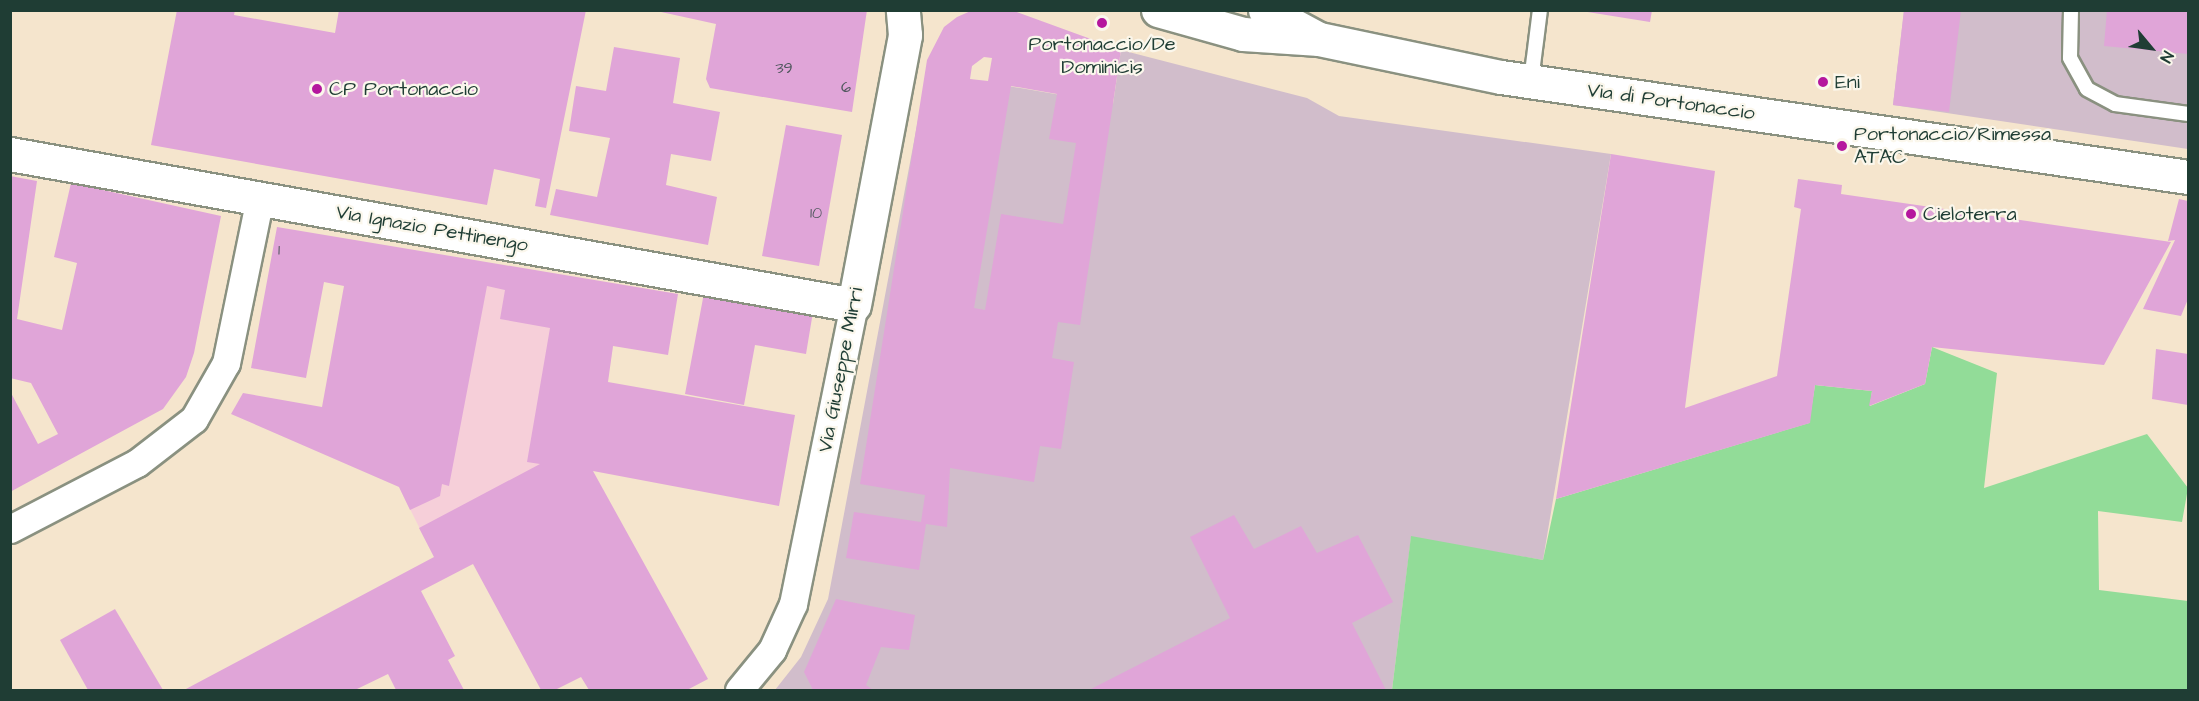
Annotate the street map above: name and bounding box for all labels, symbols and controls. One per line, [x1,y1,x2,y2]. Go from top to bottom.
marker: Portonaccio/De Dominicis [1095,16,1109,30]
north arrow [2121,18,2181,78]
place label: Portonaccio/De Dominicis [1028,33,1176,80]
text: N [2155,47,2179,66]
house number: 39 [775,58,793,78]
place label: Eni [1835,70,1860,94]
marker: Eni [1816,75,1830,89]
place label: CP Portonaccio [329,77,478,101]
house number: 6 [841,77,851,97]
street label: Via di Portonaccio [1586,78,1756,126]
marker: CP Portonaccio [310,82,324,96]
place label: Portonaccio/Rimessa ATAC [1854,122,2051,169]
marker: Portonaccio/Rimessa ATAC [1835,139,1849,153]
street label: Via Ignazio Pettinengo [334,200,530,258]
place label: Cieloterra [1923,202,2017,226]
house number: 10 [810,203,822,223]
marker: Cieloterra [1904,207,1918,221]
house number: 1 [278,240,280,260]
street label: Via Giuseppe Mirri [813,286,869,454]

